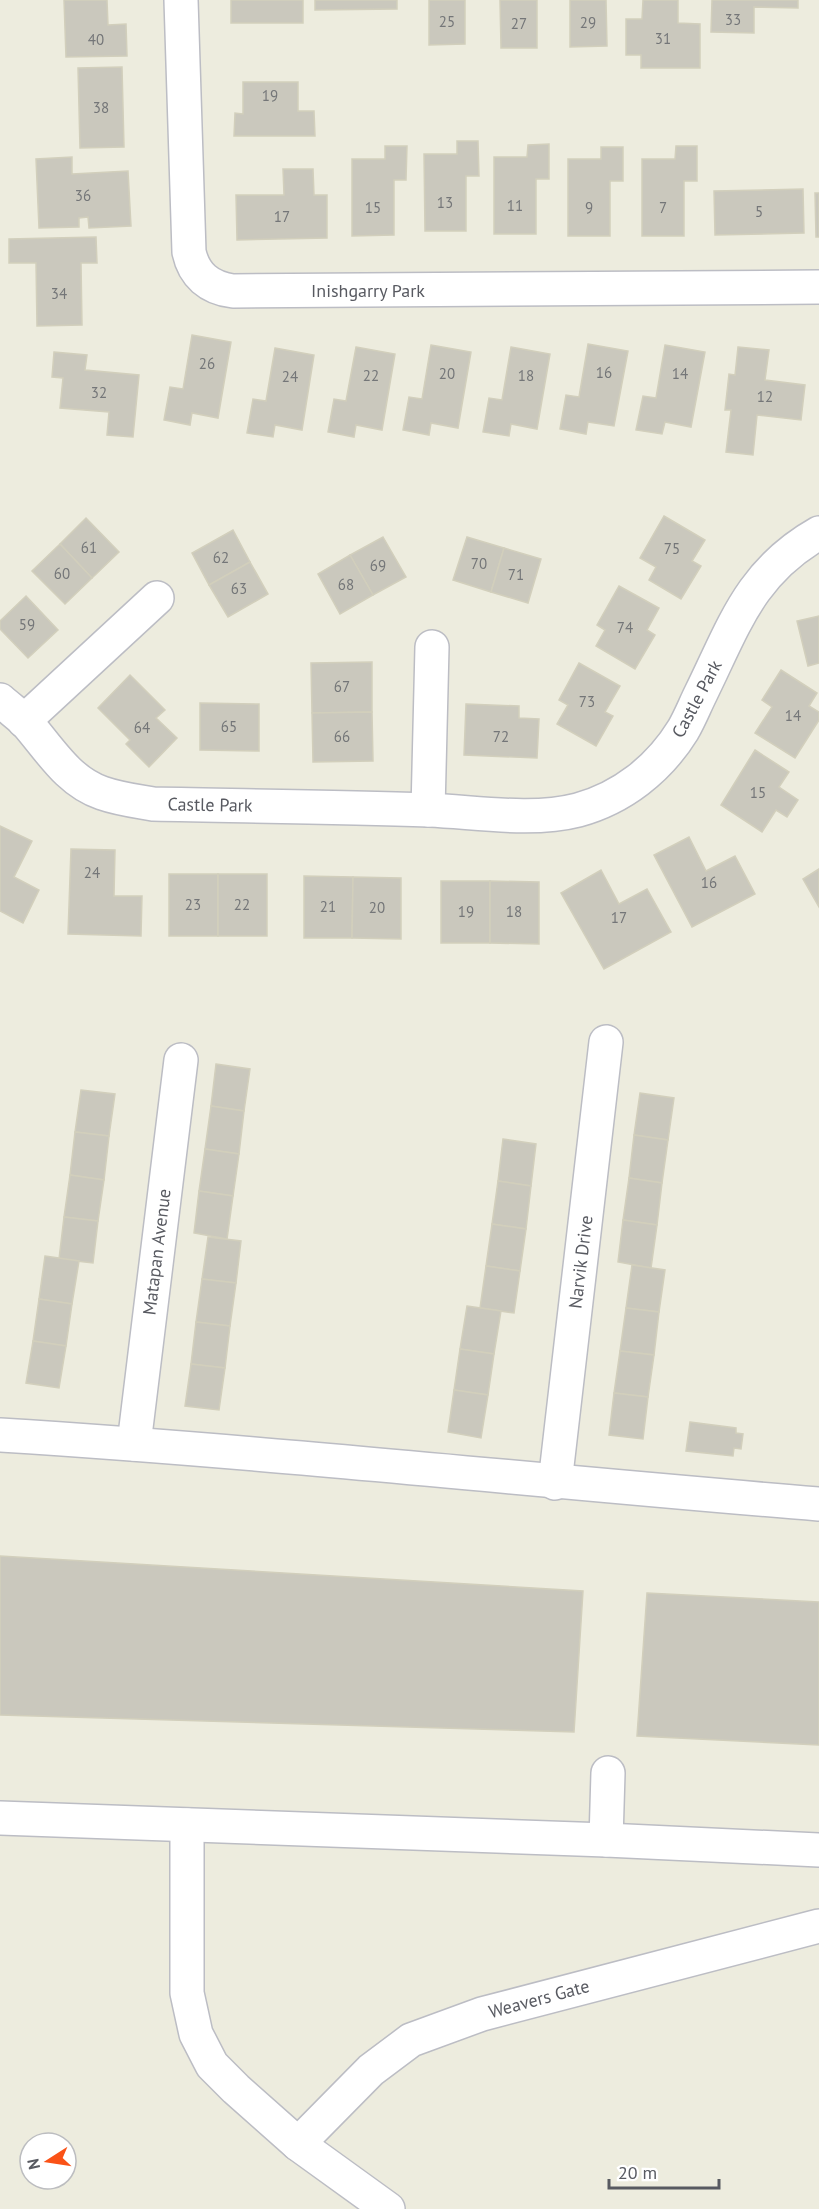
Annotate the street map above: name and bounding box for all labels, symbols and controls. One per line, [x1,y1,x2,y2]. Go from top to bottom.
house number: 33 [725,10,741,29]
house number: 25 [439,12,455,31]
house number: 29 [580,13,596,32]
house number: 27 [511,14,527,33]
house number: 31 [655,29,671,48]
house number: 40 [88,30,104,49]
house number: 19 [262,86,278,105]
house number: 38 [93,98,109,117]
house number: 36 [75,186,91,205]
house number: 13 [437,193,453,212]
house number: 11 [507,196,523,215]
house number: 15 [365,198,381,217]
house number: 9 [585,198,593,217]
house number: 7 [659,198,667,217]
house number: 5 [755,202,763,221]
house number: 17 [274,207,290,226]
street label: Inishgarry Park [311,279,425,302]
house number: 34 [51,284,67,303]
house number: 26 [199,354,215,373]
house number: 16 [596,363,612,382]
house number: 20 [439,364,455,383]
house number: 14 [672,364,688,383]
house number: 22 [363,366,379,385]
house number: 18 [518,366,534,385]
house number: 24 [282,367,298,386]
house number: 32 [91,383,107,402]
house number: 12 [757,387,773,406]
house number: 61 [81,538,97,557]
house number: 75 [664,539,680,558]
house number: 62 [213,548,229,567]
house number: 70 [471,554,487,573]
house number: 69 [370,556,386,575]
house number: 60 [54,564,70,583]
house number: 71 [508,565,524,584]
house number: 68 [338,575,354,594]
house number: 63 [231,579,247,598]
house number: 59 [19,615,35,634]
house number: 74 [617,618,633,637]
street label: Castle Park [666,656,727,742]
house number: 67 [334,677,350,696]
house number: 73 [579,692,595,711]
house number: 14 [785,706,801,725]
house number: 65 [221,717,237,736]
house number: 64 [134,718,150,737]
house number: 66 [334,727,350,746]
house number: 72 [493,727,509,746]
house number: 15 [750,783,766,802]
street label: Castle Park [167,792,253,817]
house number: 24 [84,863,100,882]
house number: 16 [701,873,717,892]
house number: 23 [185,895,201,914]
house number: 22 [234,895,250,914]
house number: 21 [320,897,336,916]
house number: 20 [369,898,385,917]
house number: 19 [458,902,474,921]
house number: 18 [506,902,522,921]
house number: 17 [611,908,627,927]
street label: Matapan Avenue [137,1187,176,1316]
street label: Narvik Drive [563,1214,598,1310]
street label: Weavers Gate [486,1974,592,2023]
north arrow [18,2131,78,2191]
scale bar [609,2152,718,2190]
text: N [22,2157,44,2171]
text: 20 m [618,2161,657,2184]

